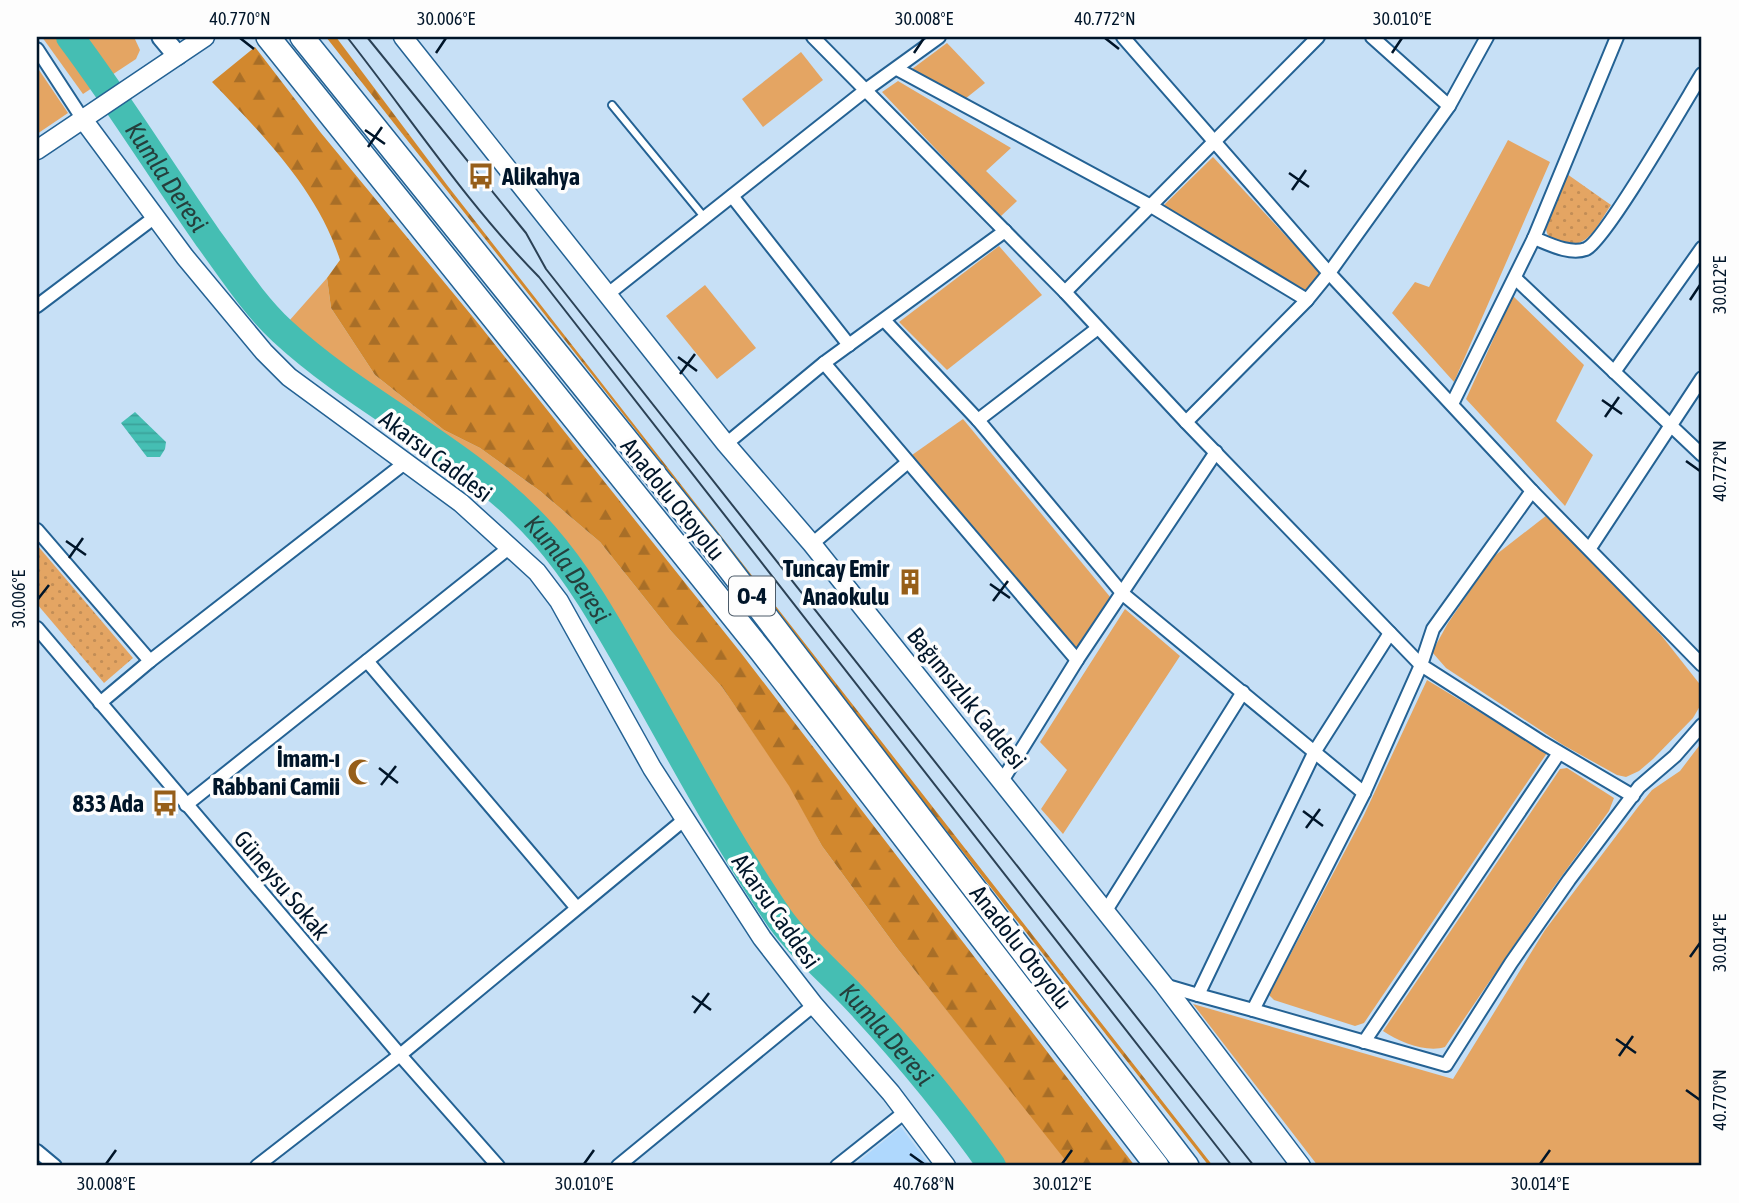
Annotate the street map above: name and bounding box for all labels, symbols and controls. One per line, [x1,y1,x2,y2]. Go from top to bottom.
text: 40.770°N [209,8,271,29]
text: 30.006°E [417,8,475,29]
text: 30.008°E [895,8,953,29]
text: 40.772°N [1074,8,1136,29]
text: 30.010°E [1373,8,1431,29]
water label: Kumla Deresi [119,116,214,238]
bus stop icon: Alikahya [466,161,496,191]
place label: Alikahya [501,163,580,190]
text: 30.012°E [1709,256,1730,314]
street label: Akarsu Caddesi [375,405,497,507]
street label: Anadolu Otoyolu [616,433,730,565]
text: 40.772°N [1709,440,1730,502]
water label: Kumla Deresi [518,509,617,628]
place label: Tuncay Emir Anaokulu [783,555,890,610]
building icon: Tuncay Emir Anaokulu [895,567,925,597]
text: 30.006°E [8,570,29,628]
road number: O-4 [729,576,775,616]
street label: Bağımsızlık Caddesi [902,622,1032,774]
place label: İmam-ı Rabbani Camii [212,745,340,800]
mosque icon: İmam-ı Rabbani Camii [346,757,376,787]
bus stop icon: 833 Ada [150,788,180,818]
place label: 833 Ada [73,790,144,817]
street label: Güneysu Sokak [229,825,336,945]
street label: Akarsu Caddesi [727,849,825,973]
street label: Anadolu Otoyolu [964,880,1078,1014]
text: 30.014°E [1709,914,1730,972]
water label: Kumla Deresi [834,977,940,1091]
text: 40.770°N [1709,1069,1730,1131]
text: 30.008°E [77,1173,135,1194]
text: 30.010°E [555,1173,613,1194]
text: 40.768°N [893,1173,955,1194]
text: 30.012°E [1033,1173,1091,1194]
text: 30.014°E [1511,1173,1569,1194]

